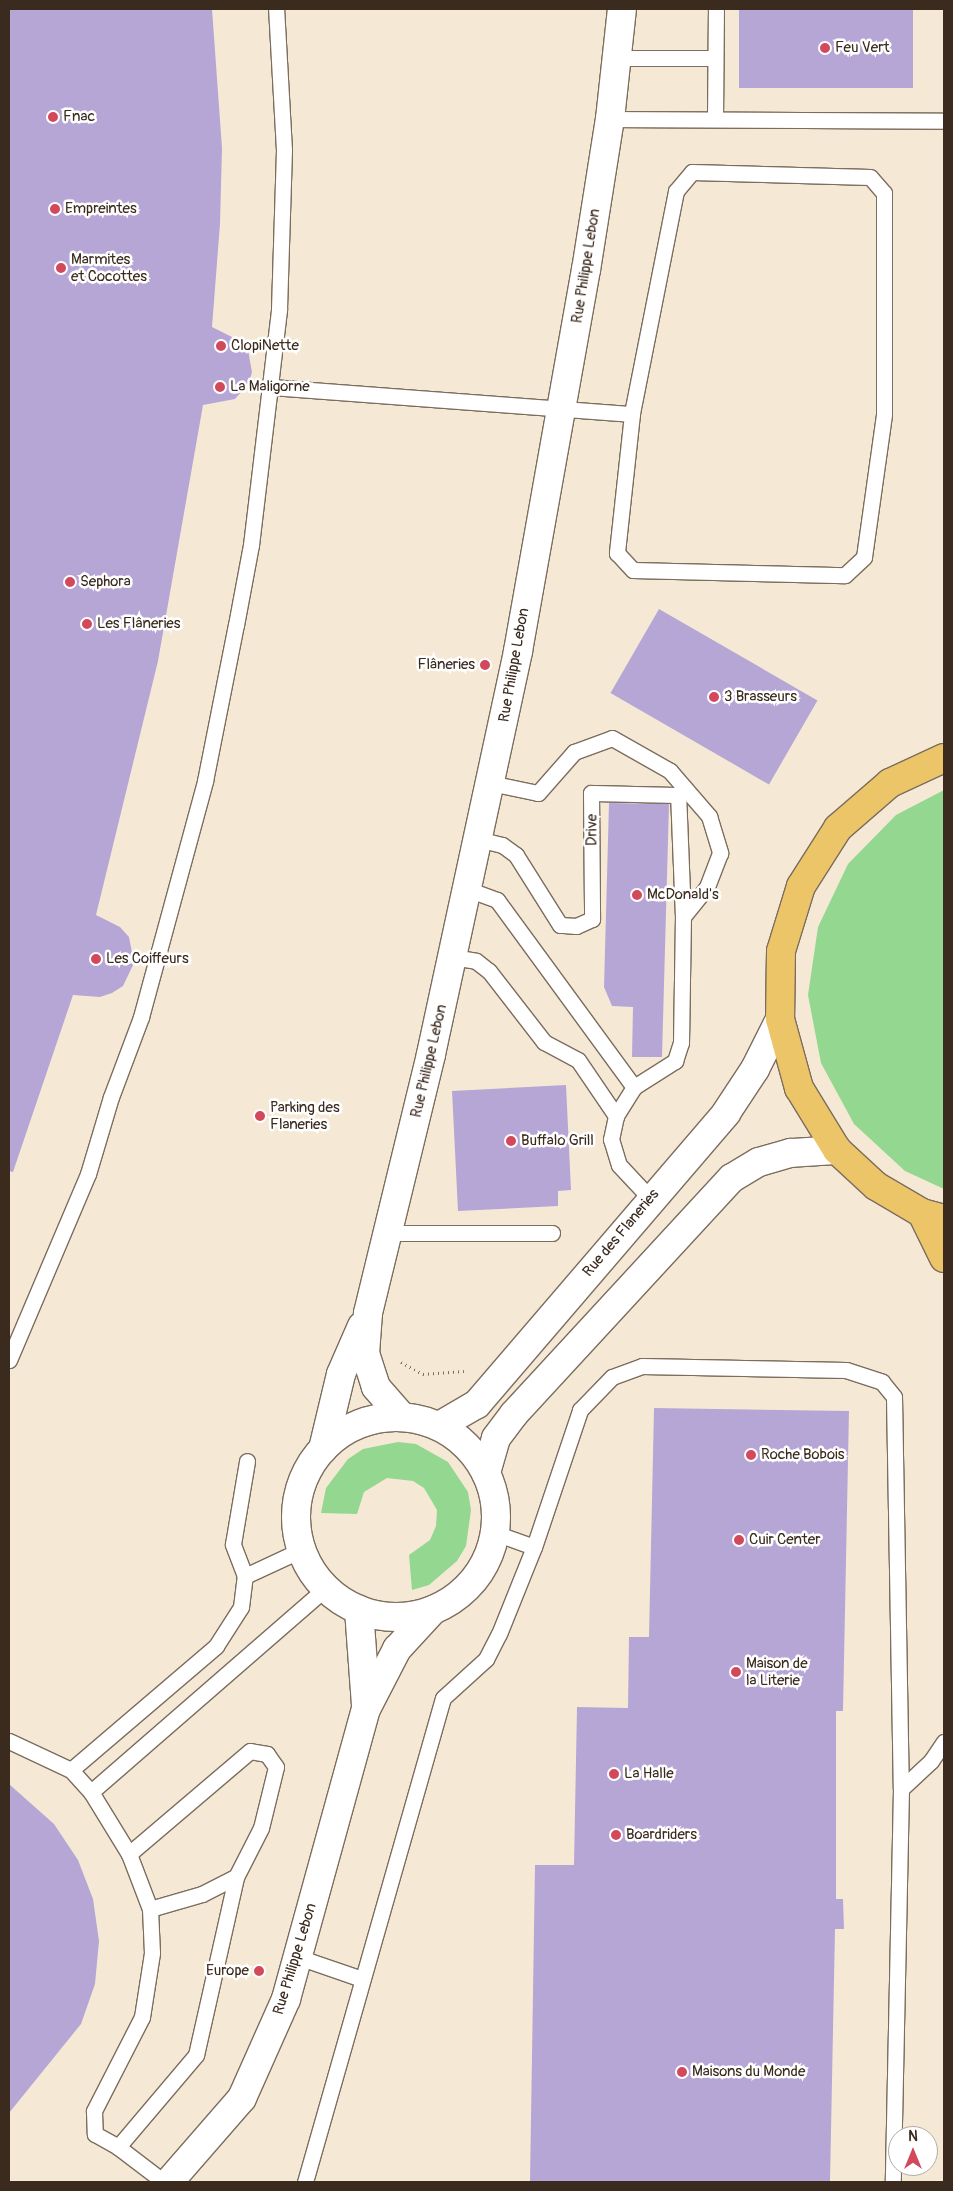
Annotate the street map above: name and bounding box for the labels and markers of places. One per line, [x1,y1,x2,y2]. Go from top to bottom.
place label: Feu Vert [835,39,890,57]
marker: Feu Vert [819,42,831,54]
place label: Fnac [63,108,95,126]
marker: Fnac [47,111,59,123]
place label: Empreintes [65,200,137,218]
marker: Empreintes [49,203,61,215]
place label: Marmites et Cocottes [71,250,147,285]
marker: Marmites et Cocottes [55,262,67,274]
place label: ClopiNette [231,337,299,355]
marker: ClopiNette [215,340,227,352]
place label: La Maligorne [230,378,310,396]
marker: La Maligorne [214,381,226,393]
place label: Sephora [80,573,131,591]
marker: Sephora [64,576,76,588]
place label: Les Flâneries [97,615,180,633]
marker: Les Flâneries [81,618,93,630]
place label: Flâneries [417,656,475,674]
marker: Flâneries [479,659,491,671]
place label: 3 Brasseurs [724,688,797,706]
marker: 3 Brasseurs [708,691,720,703]
place label: McDonald's [647,886,719,904]
marker: McDonald's [631,889,643,901]
place label: Les Coiffeurs [106,950,189,968]
marker: Les Coiffeurs [90,953,102,965]
place label: Parking des Flaneries [270,1098,340,1133]
marker: Parking des Flaneries [254,1110,266,1122]
place label: Buffalo Grill [521,1132,594,1150]
marker: Buffalo Grill [505,1135,517,1147]
place label: Roche Bobois [761,1446,844,1464]
marker: Roche Bobois [745,1449,757,1461]
place label: Cuir Center [749,1531,821,1549]
marker: Cuir Center [733,1534,745,1546]
place label: Maison de la Literie [746,1654,808,1689]
marker: Maison de la Literie [730,1666,742,1678]
place label: La Halle [624,1765,674,1783]
marker: La Halle [608,1768,620,1780]
place label: Boardriders [626,1826,697,1844]
marker: Boardriders [610,1829,622,1841]
place label: Europe [206,1962,249,1980]
marker: Europe [253,1965,265,1977]
place label: Maisons du Monde [692,2063,805,2081]
marker: Maisons du Monde [676,2066,688,2078]

